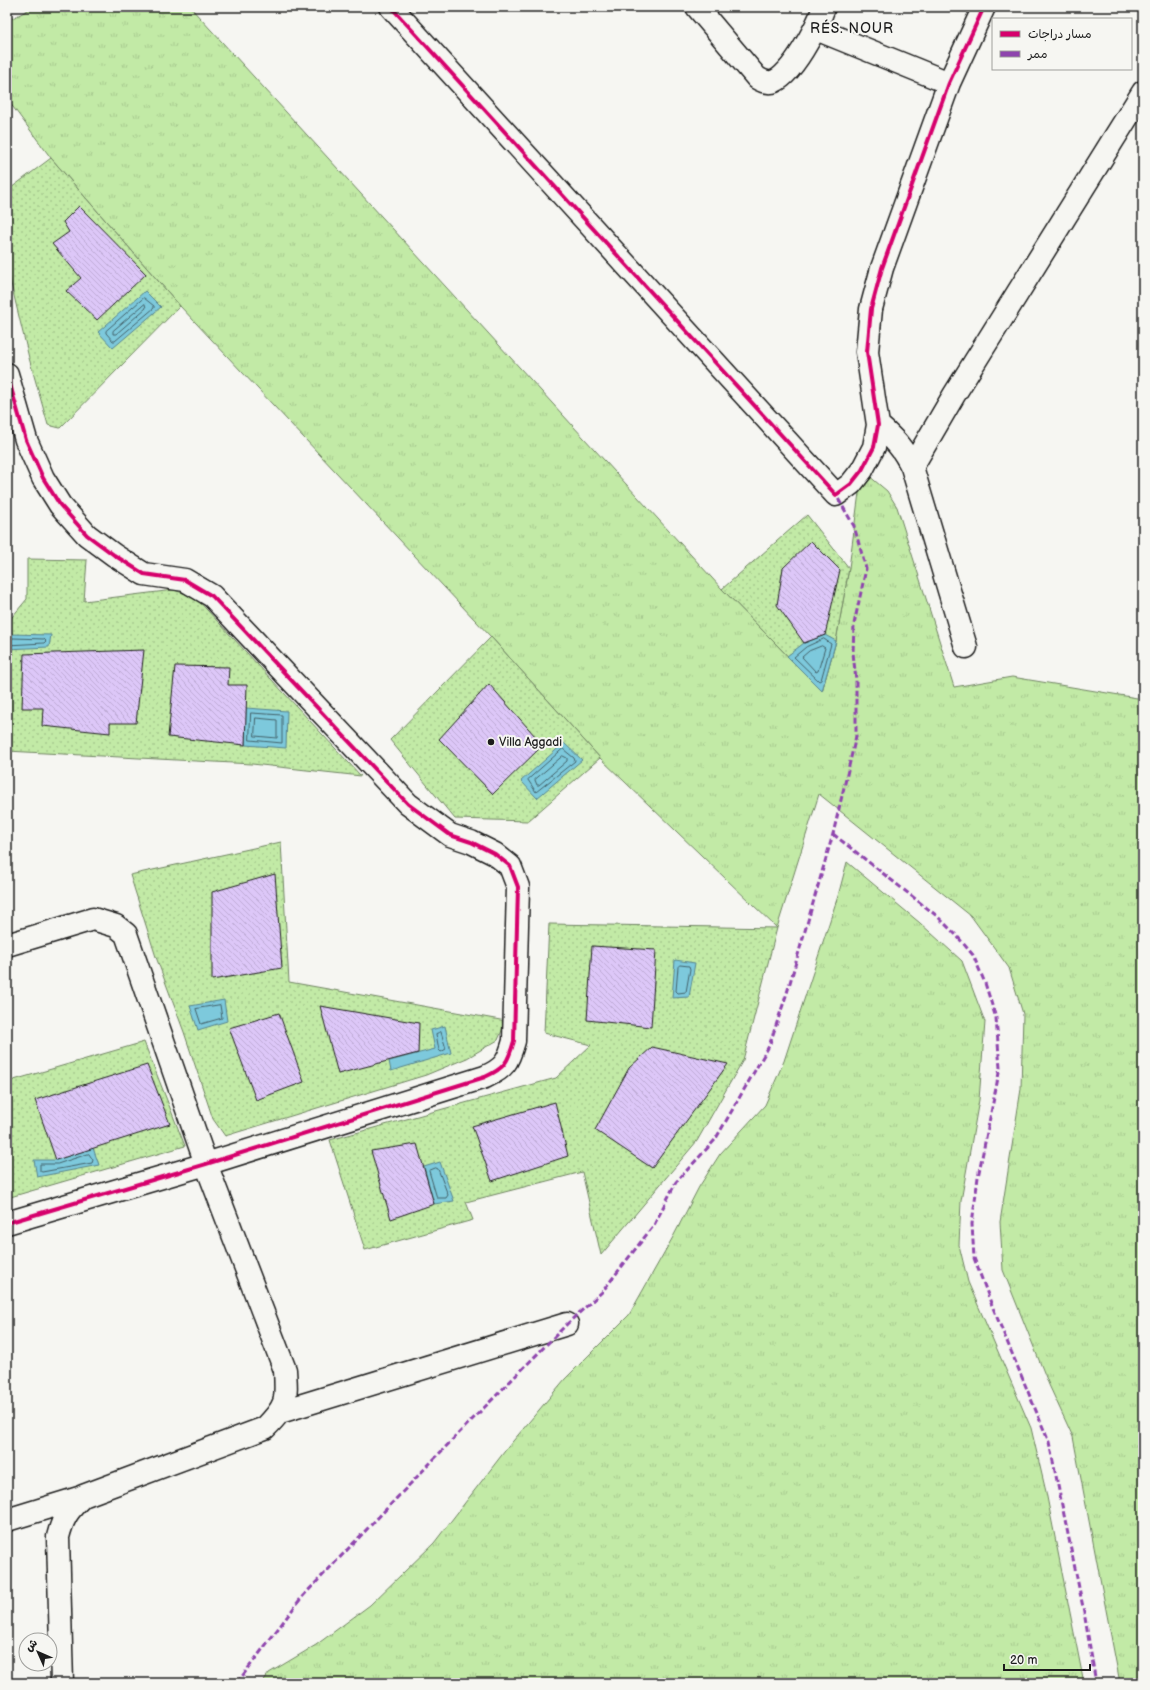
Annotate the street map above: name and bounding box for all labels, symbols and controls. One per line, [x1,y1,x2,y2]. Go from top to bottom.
legend [992,18,1132,70]
district label: RÉS. NOUR [810,19,894,37]
text: مسار دراجات [1028,27,1092,42]
text: ممر [1027,47,1047,62]
place label: Villa Aggadi [499,735,562,750]
marker: Villa Aggadi [486,737,496,747]
north arrow [18,1632,58,1672]
text: ش [22,1636,40,1654]
scale bar [1004,1646,1090,1672]
text: 20 m [1010,1653,1037,1668]

